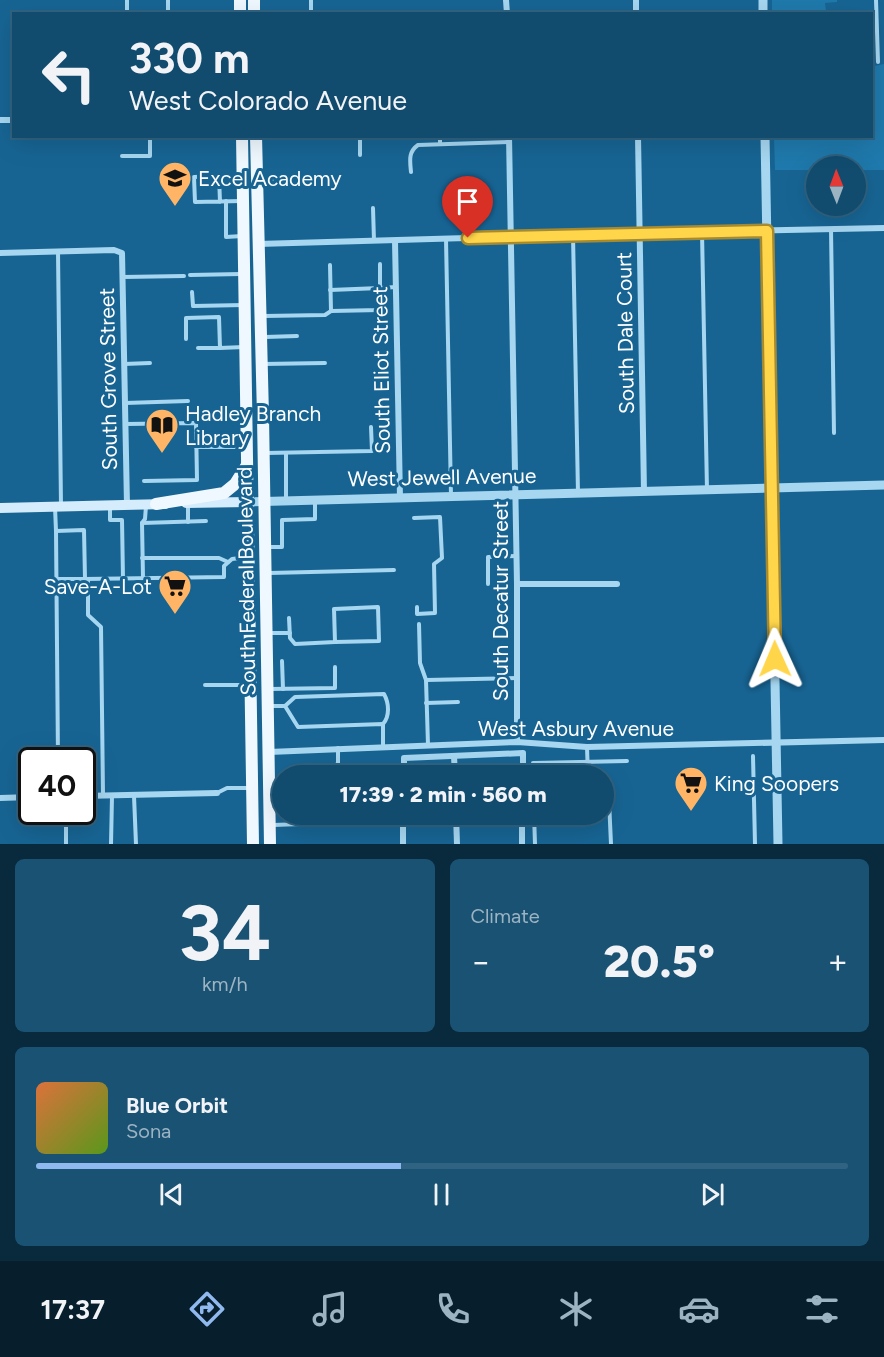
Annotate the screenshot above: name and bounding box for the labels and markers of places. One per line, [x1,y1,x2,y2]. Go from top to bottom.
school or university icon: Excel Academy [157,160,193,207]
place label: Excel Academy [198,166,342,191]
pin [442,176,493,238]
place label: Hadley Branch Library [185,401,321,450]
library icon: Hadley Branch Library [144,407,180,454]
supermarket icon: Save-A-Lot [157,568,193,615]
place label: Save-A-Lot [44,574,152,599]
supermarket icon: King Soopers [673,765,709,812]
place label: King Soopers [714,771,839,796]

